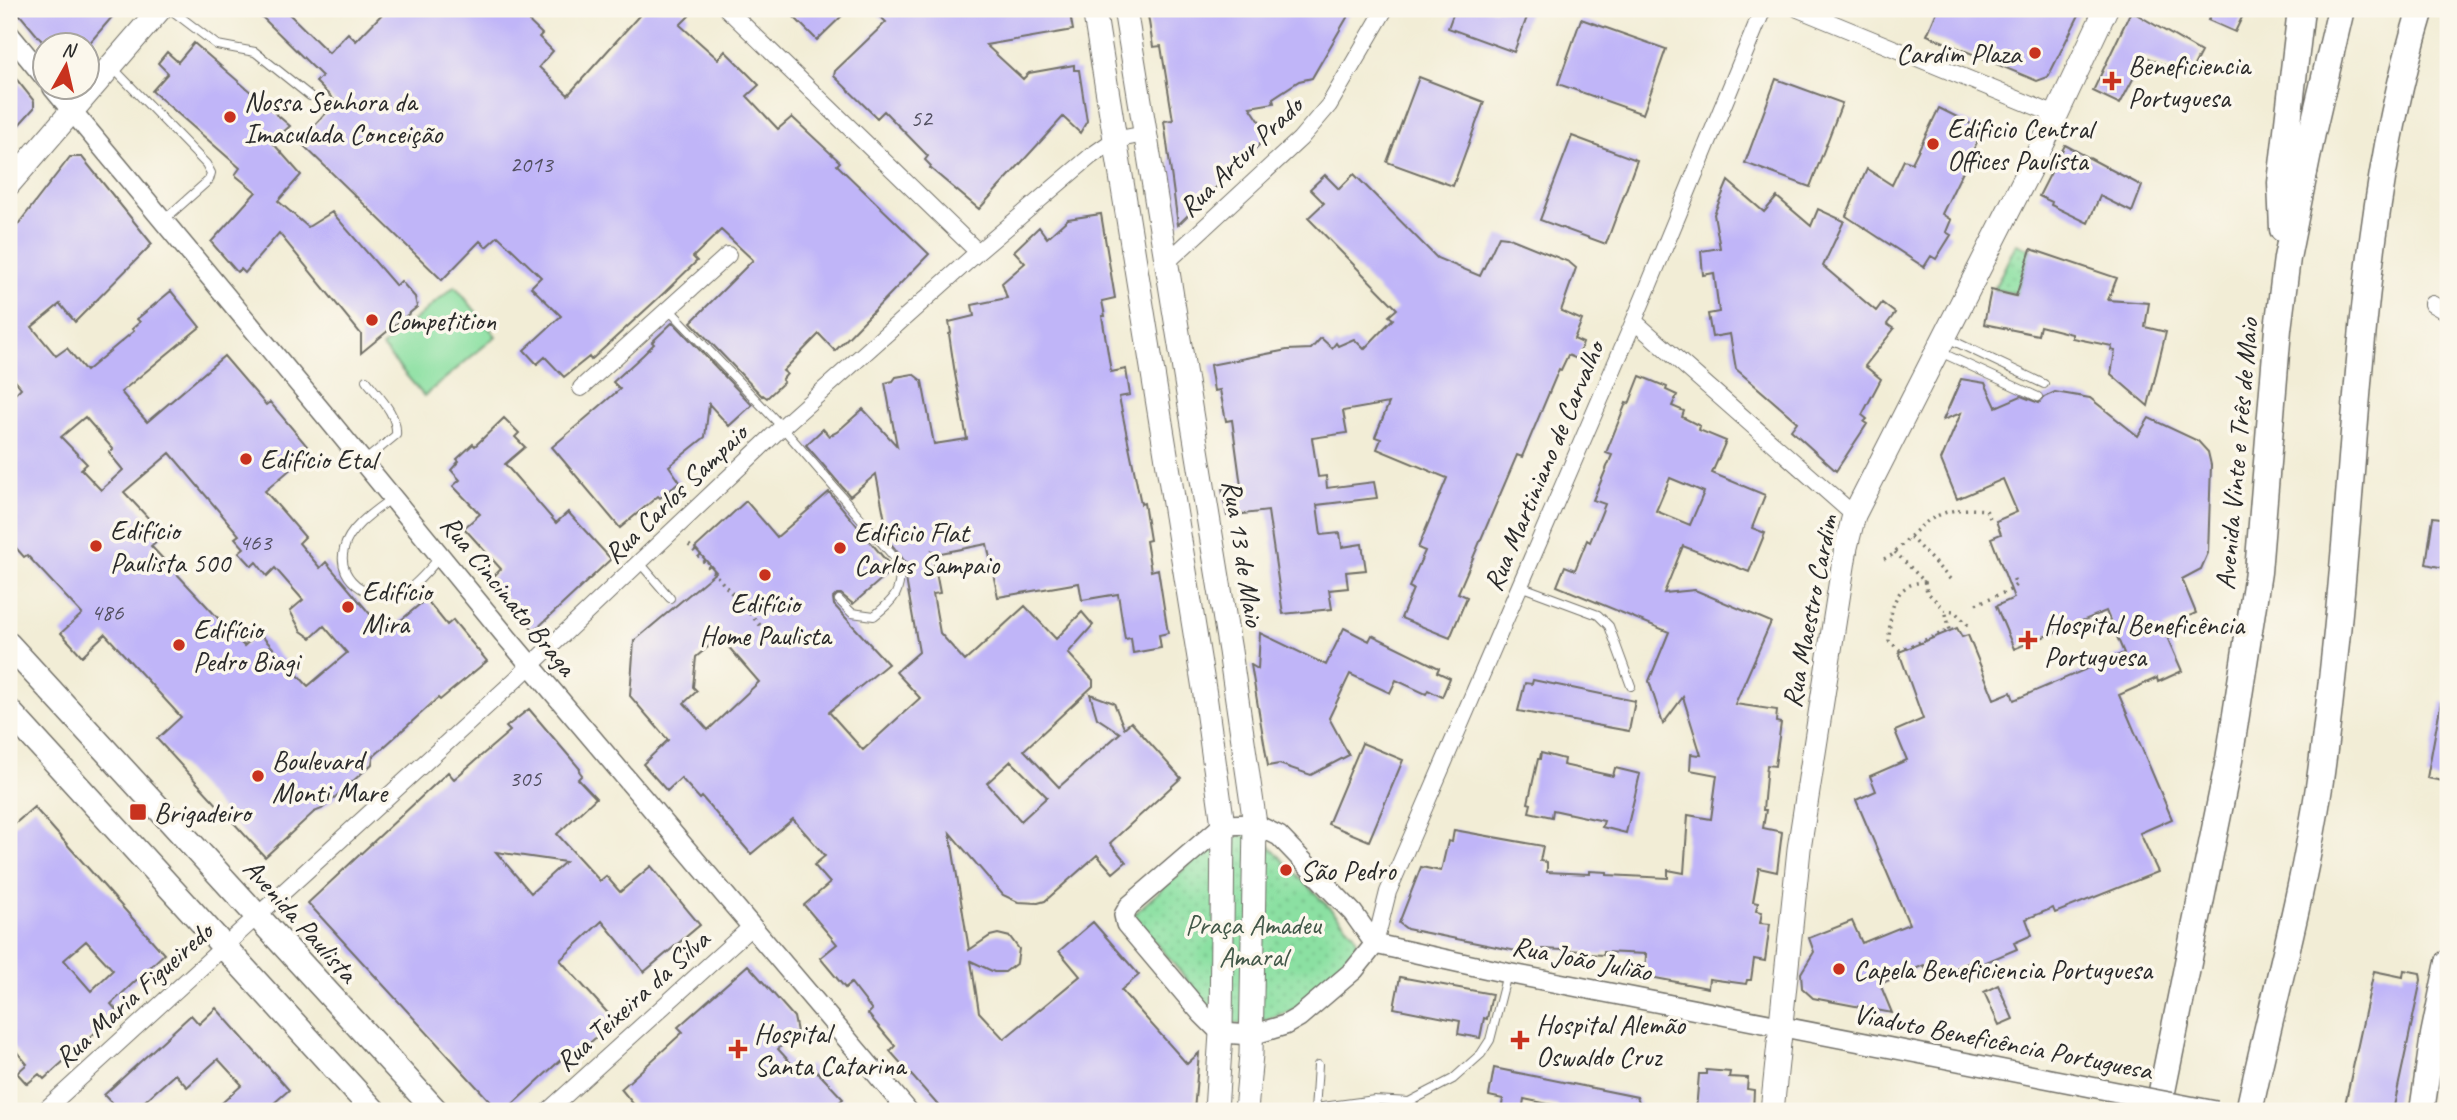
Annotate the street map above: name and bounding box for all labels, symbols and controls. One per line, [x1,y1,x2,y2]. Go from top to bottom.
north arrow [32,32,102,102]
place label: Cardim Plaza [1896,36,2023,71]
text: N [61,37,79,63]
marker: Cardim Plaza [2027,45,2043,61]
place label: Beneficiencia Portuguesa [2128,48,2252,115]
marker: Beneficiencia Portuguesa [2102,71,2122,91]
place label: Nossa Senhora da Imaculada Conceição [244,84,444,151]
street label: Rua Artur Prado [1171,86,1312,224]
house number: 52 [910,103,934,133]
marker: Nossa Senhora da Imaculada Conceição [222,109,238,125]
place label: Edificio Central Offices Paulista [1947,111,2098,178]
marker: Edificio Central Offices Paulista [1925,136,1941,152]
house number: 2013 [509,149,555,179]
place label: Competition [386,303,496,338]
marker: Competition [364,312,380,328]
street label: Avenida Vinte e Três de Maio [2207,315,2266,591]
street label: Rua Martiniano de Carvalho [1475,333,1613,596]
street label: Rua Carlos Sampaio [596,414,757,571]
place label: Edifício Etal [260,442,382,477]
marker: Edifício Etal [238,451,254,467]
street label: Rua 13 de Maio [1215,477,1273,631]
street label: Rua Cincinato Braga [433,508,585,684]
street label: Rua Maestro Cardim [1774,510,1846,710]
place label: Edifício Paulista 500 [110,513,232,580]
place label: Edificio Flat Carlos Sampaio [854,515,1001,582]
house number: 463 [239,527,273,557]
marker: Edifício Paulista 500 [88,538,104,554]
marker: Edificio Flat Carlos Sampaio [832,540,848,556]
marker: Edifício Home Paulista [757,567,773,583]
place label: Edifício Mira [362,574,435,641]
place label: Edifício Home Paulista [699,586,833,653]
house number: 486 [91,597,124,627]
marker: Edifício Mira [340,599,356,615]
place label: Hospital Beneficência Portuguesa [2044,607,2246,674]
place label: Edifício Pedro Biagi [193,612,303,679]
marker: Hospital Beneficência Portuguesa [2018,630,2038,650]
marker: Edifício Pedro Biagi [171,637,187,653]
place label: Boulevard Monti Mare [272,743,389,810]
house number: 305 [509,763,542,793]
marker: Boulevard Monti Mare [250,768,266,784]
place label: Brigadeiro [154,795,254,830]
marker: Brigadeiro [128,802,148,822]
street label: Avenida Paulista [236,851,367,991]
place label: São Pedro [1300,853,1398,888]
marker: São Pedro [1278,862,1294,878]
park label: Praça Amadeu Amaral [1185,907,1322,974]
street label: Rua Maria Figueiredo [47,912,222,1075]
street label: Rua Teixeira da Silva [548,921,718,1079]
street label: Rua João Julião [1509,928,1656,990]
place label: Capela Beneficiencia Portuguesa [1853,952,2154,987]
marker: Capela Beneficiencia Portuguesa [1831,961,1847,977]
street label: Viaduto Beneficência Portuguesa [1851,995,2157,1088]
place label: Hospital Alemão Oswaldo Cruz [1536,1007,1687,1074]
place label: Hospital Santa Catarina [754,1016,908,1083]
marker: Hospital Alemão Oswaldo Cruz [1510,1030,1530,1050]
marker: Hospital Santa Catarina [728,1039,748,1059]

